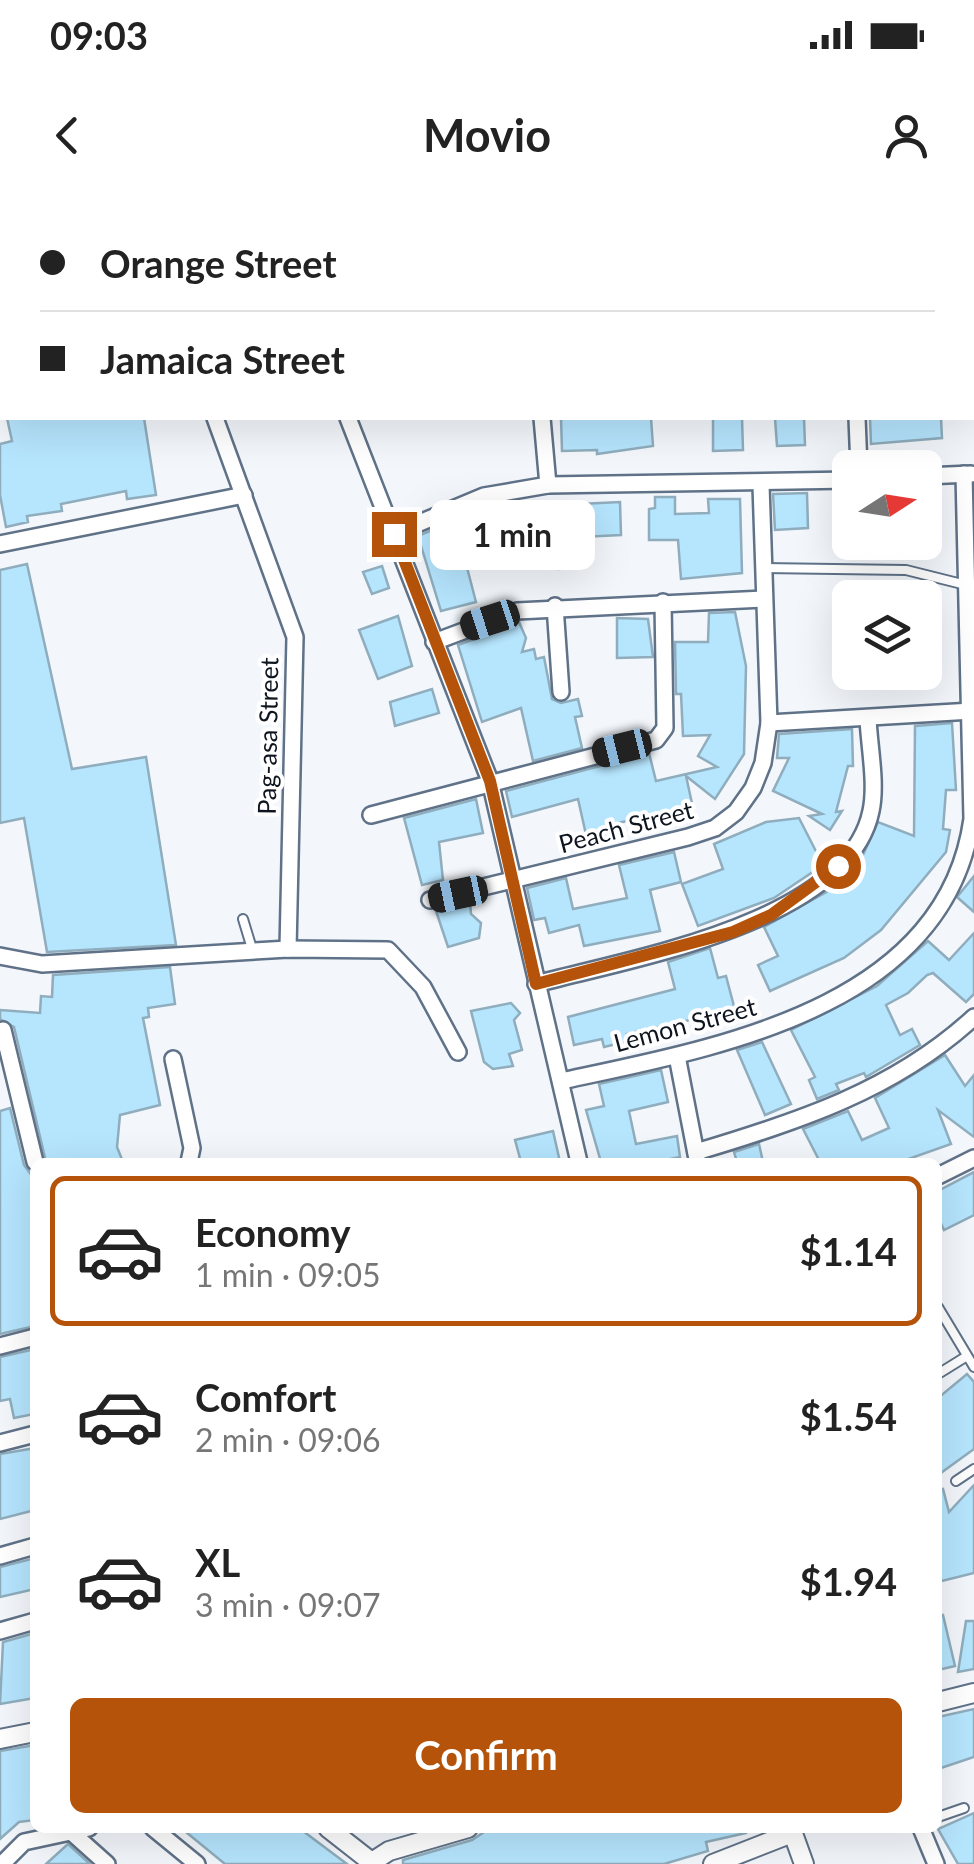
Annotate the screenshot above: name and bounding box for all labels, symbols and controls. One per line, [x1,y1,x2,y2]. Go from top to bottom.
text: 09:03 [50,12,148,58]
icon: back [40,108,95,163]
text: Movio [423,108,551,162]
icon: person [879,108,934,163]
text: Orange Street [100,240,337,286]
text: Jamaica Street [100,336,345,382]
north arrow [832,450,942,560]
map controls [832,450,942,690]
callout: 1 min [429,499,594,569]
route end [372,512,417,557]
text: 1 min [473,515,552,554]
button: layers [832,580,942,690]
car [457,596,523,644]
street label: Pag-asa Street [251,657,283,815]
car [589,726,655,770]
street label: Peach Street [555,794,696,858]
route start [816,844,861,889]
car [426,873,490,915]
street label: Lemon Street [610,991,759,1057]
icon: car [75,1206,165,1296]
text: Economy [195,1209,350,1255]
text: $1.14 [800,1228,897,1274]
text: 1 min · 09:05 [195,1255,381,1294]
icon: car [75,1371,165,1461]
text: Comfort [195,1374,336,1420]
text: $1.54 [800,1393,897,1439]
text: 2 min · 09:06 [195,1420,381,1459]
icon: car [75,1536,165,1626]
text: XL [195,1539,240,1585]
text: $1.94 [800,1558,897,1604]
text: 3 min · 09:07 [195,1585,381,1624]
button: Confirm [70,1698,902,1813]

